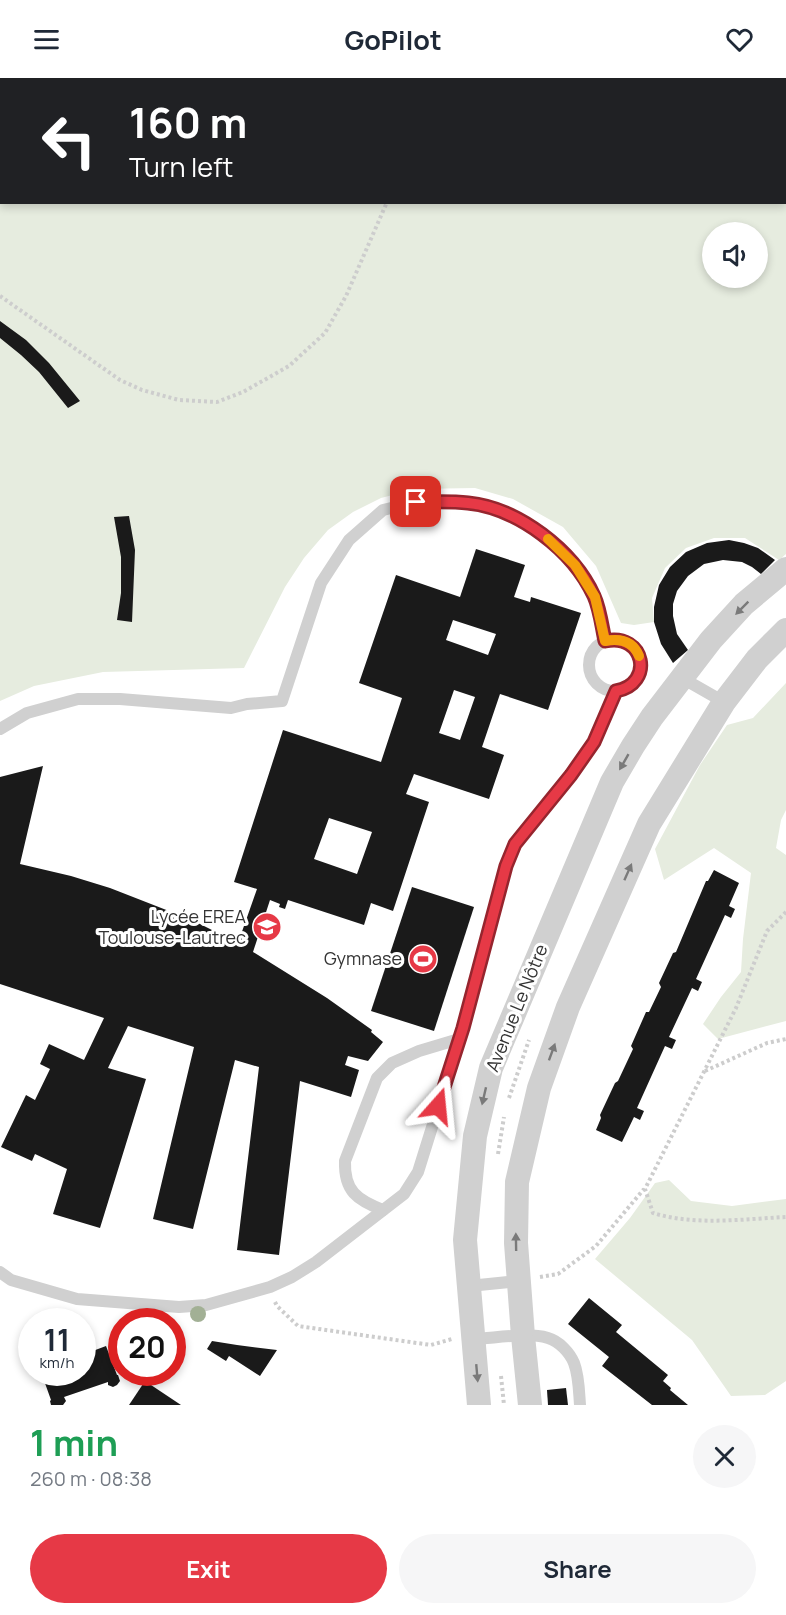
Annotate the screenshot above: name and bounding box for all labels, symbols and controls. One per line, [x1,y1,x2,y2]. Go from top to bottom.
text: GoPilot [344,21,442,58]
icon: menu [30,23,63,56]
icon: heart [723,23,756,56]
text: 160 m [129,93,247,151]
icon: left [30,102,108,180]
text: Turn left [129,148,233,185]
map controls [702,222,768,288]
button: sound [702,222,768,288]
pin [390,476,441,527]
icon: arrive [399,485,432,518]
one-way arrow [735,600,749,614]
one-way arrow [618,754,629,770]
one-way arrow [623,863,633,881]
place label: Lycée EREA Toulouse-Lautrec [98,904,247,949]
school or university icon: Lycée EREA Toulouse-Lautrec [251,911,283,943]
street label: Avenue Le Nôtre [480,940,553,1075]
sports icon: Gymnase [407,943,439,975]
place label: Gymnase [324,946,402,970]
one-way arrow [547,1043,557,1061]
position arrow [406,1074,470,1138]
one-way arrow [479,1087,488,1106]
one-way arrow [511,1233,521,1252]
speed limit sign: 20 [108,1308,186,1386]
text: 11 [44,1319,70,1360]
text: km/h [40,1352,74,1373]
one-way arrow [472,1364,481,1383]
text: 1 min [30,1418,118,1467]
button: close [693,1425,756,1488]
text: 260 m · 08:38 [30,1465,152,1492]
button: Exit [30,1534,387,1603]
button: Share [399,1534,756,1603]

